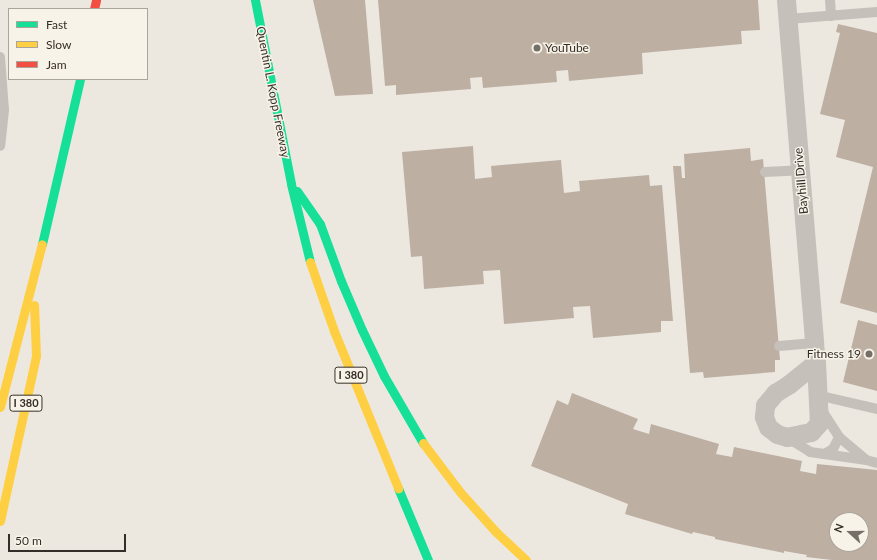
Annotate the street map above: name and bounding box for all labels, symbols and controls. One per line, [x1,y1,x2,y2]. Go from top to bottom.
legend [8,8,148,80]
text: Fast [46,17,67,32]
street label: Quentin L. Kopp Freeway [253,25,293,159]
text: Slow [46,37,71,52]
place label: YouTube [545,41,589,55]
marker: YouTube [532,43,542,53]
text: Jam [46,57,67,72]
street label: Bayhill Drive [791,147,811,215]
place label: Fitness 19 [807,347,861,361]
marker: Fitness 19 [864,349,874,359]
road number: I 380 [334,366,368,384]
road number: I 380 [9,394,43,412]
north arrow [829,512,869,552]
text: N [831,522,846,534]
scale bar [10,526,128,552]
text: 50 m [15,533,42,548]

